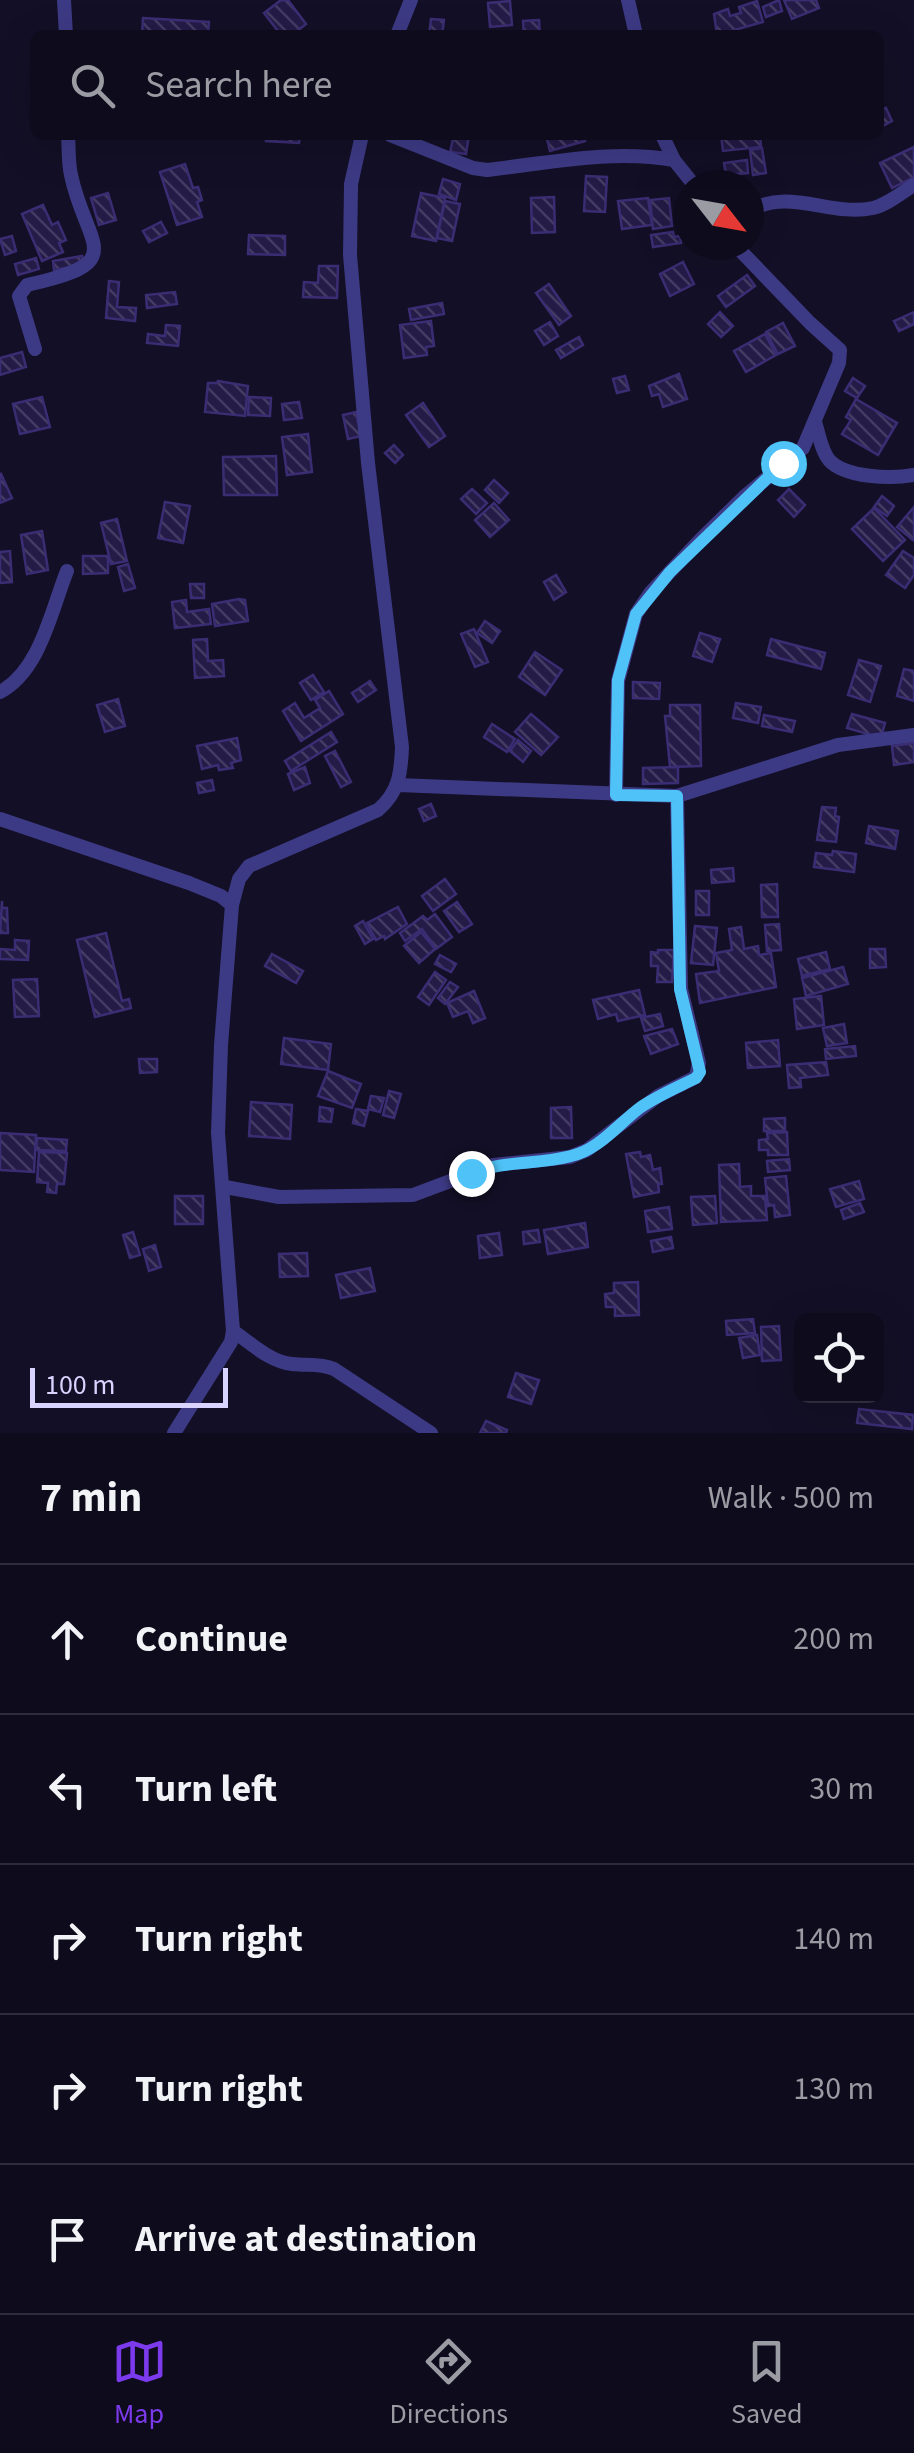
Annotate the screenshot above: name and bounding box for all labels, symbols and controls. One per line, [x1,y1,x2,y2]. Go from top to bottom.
search box [30,30,884,140]
icon: search [65,58,120,113]
text: Search here [145,58,332,112]
north arrow [674,170,764,260]
route start [761,441,807,487]
route end [449,1151,495,1197]
map controls [794,1313,884,1403]
button: locate [794,1313,884,1403]
scale bar [30,1363,228,1408]
text: 100 m [45,1365,116,1405]
text: 7 min [40,1468,142,1528]
text: Walk · 500 m [708,1475,874,1521]
icon: ahead [40,1612,95,1667]
text: Continue [135,1612,288,1666]
text: 200 m [793,1616,874,1662]
icon: left [40,1762,95,1817]
text: Turn left [135,1762,277,1816]
text: 30 m [809,1766,874,1812]
icon: right [40,1912,95,1967]
text: Turn right [135,1912,303,1966]
text: 140 m [793,1916,874,1962]
icon: right [40,2062,95,2117]
text: Turn right [135,2062,303,2116]
text: 130 m [793,2066,874,2112]
icon: arrive [40,2212,95,2267]
text: Arrive at destination [135,2212,477,2266]
tab: Map [112,2334,167,2434]
tab: Directions [390,2334,508,2434]
tab: Saved [731,2334,802,2434]

